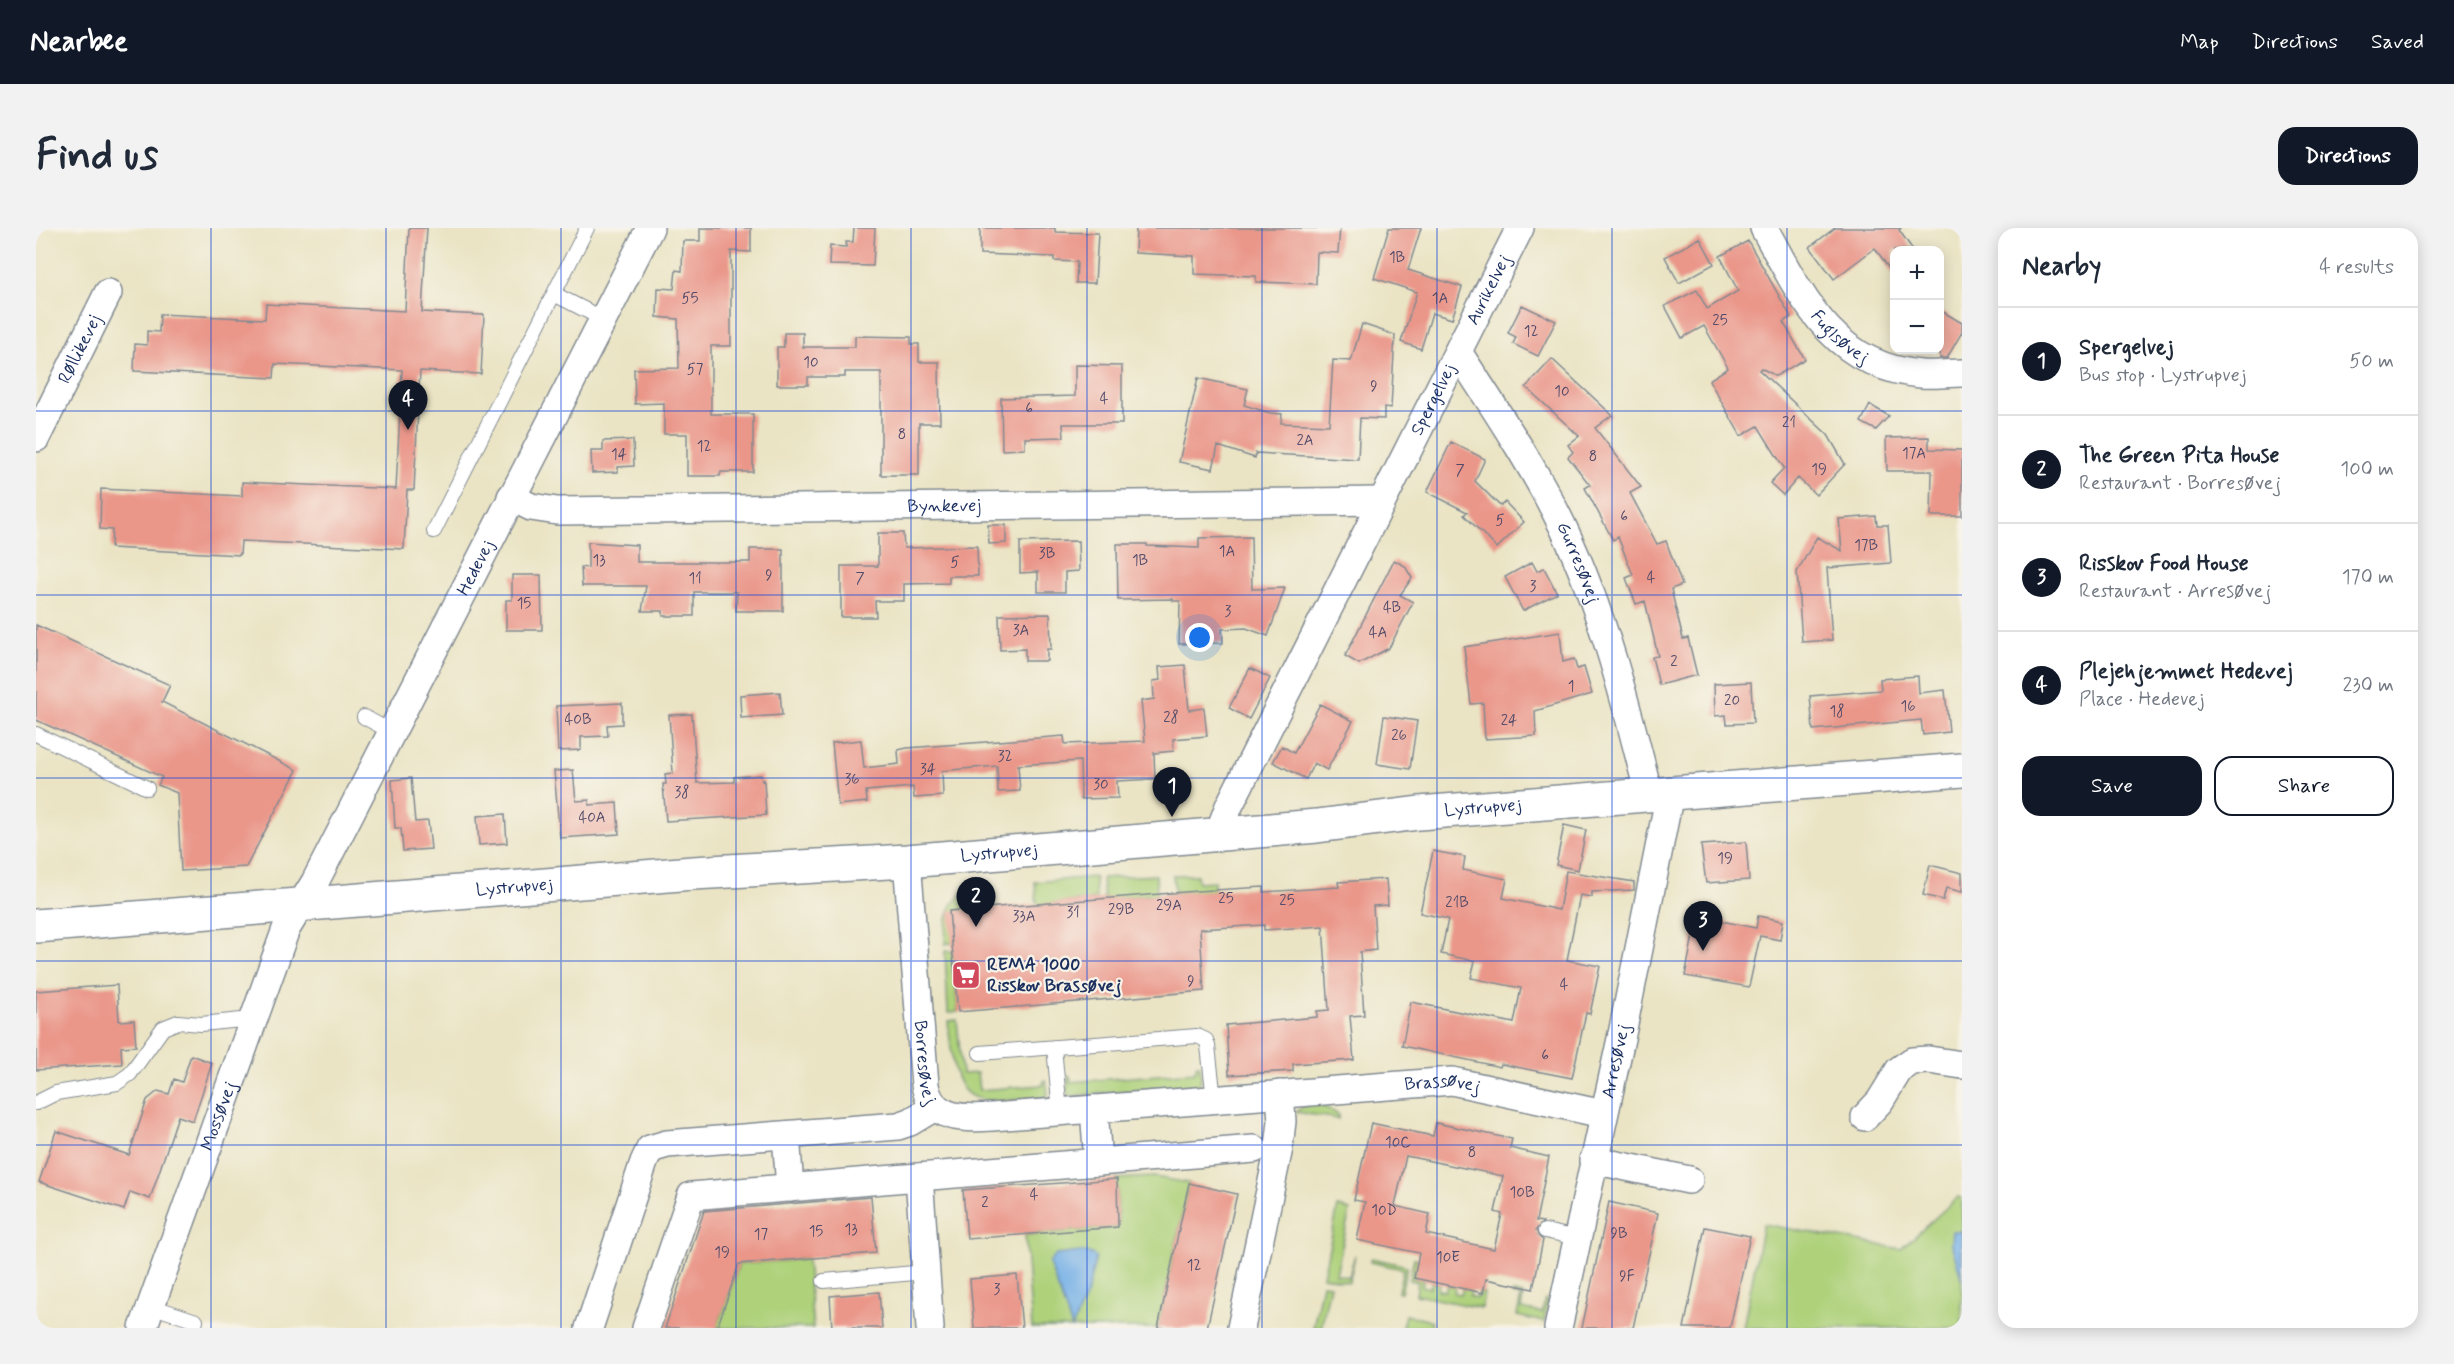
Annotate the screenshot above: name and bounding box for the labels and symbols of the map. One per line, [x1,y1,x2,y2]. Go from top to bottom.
house number: 1B [1389,248,1405,268]
street label: Aurikelvej [1461,250,1517,329]
house number: 55 [682,289,699,309]
house number: 1A [1432,289,1448,309]
street label: Fuglsøvej [1805,305,1873,370]
street label: Røllikevej [53,311,107,388]
house number: 25 [1712,311,1728,331]
house number: 12 [1524,322,1538,342]
house number: 10 [803,353,819,373]
house number: 57 [687,360,704,380]
street label: Spergelvej [1405,360,1462,440]
house number: 9 [1370,377,1378,397]
pin: 4 [388,380,428,430]
house number: 10 [1554,382,1570,402]
house number: 4 [1100,389,1109,409]
house number: 6 [1025,399,1033,419]
house number: 21 [1782,413,1796,433]
house number: 8 [898,425,906,445]
house number: 2A [1296,431,1314,451]
house number: 12 [697,437,711,457]
house number: 17A [1902,444,1926,464]
house number: 14 [611,445,627,465]
house number: 8 [1589,447,1597,467]
house number: 19 [1811,460,1827,480]
house number: 7 [1455,461,1465,481]
street label: Bynkevej [907,494,981,519]
house number: 6 [1620,507,1628,527]
house number: 5 [1495,511,1505,531]
street label: Gurresøvej [1550,518,1605,607]
street label: Hedevej [452,536,500,600]
house number: 17B [1854,536,1878,556]
house number: 1A [1219,542,1235,562]
house number: 3B [1039,544,1055,564]
house number: 13 [592,551,606,571]
house number: 1B [1132,551,1148,571]
house number: 5 [950,553,960,573]
house number: 9 [765,566,773,586]
house number: 4 [1647,568,1656,588]
house number: 11 [688,569,702,589]
house number: 7 [855,569,865,589]
house number: 3 [1530,577,1537,597]
house number: 15 [517,594,531,614]
house number: 4B [1383,598,1401,618]
house number: 3 [1225,602,1232,622]
house number: 3A [1013,621,1029,641]
your location [1185,623,1214,652]
house number: 4A [1369,623,1387,643]
house number: 2 [1670,652,1678,672]
house number: 1 [1568,677,1574,697]
house number: 20 [1724,691,1740,711]
house number: 16 [1900,697,1916,717]
house number: 18 [1830,702,1844,722]
house number: 28 [1163,708,1179,728]
house number: 40B [565,710,591,730]
house number: 24 [1501,711,1517,731]
house number: 26 [1391,726,1407,746]
house number: 32 [998,747,1012,767]
house number: 34 [920,760,936,780]
pin: 1 [1152,768,1192,817]
house number: 36 [844,770,860,790]
house number: 30 [1093,775,1109,795]
house number: 38 [674,783,690,803]
street label: Lystrupvej [1443,793,1523,823]
house number: 40A [578,808,606,828]
street label: Lystrupvej [960,838,1039,868]
house number: 19 [1717,849,1733,869]
street label: Lystrupvej [475,872,554,902]
pin: 2 [956,878,996,927]
house number: 25 [1218,889,1234,909]
house number: 25 [1279,891,1295,911]
house number: 21B [1445,893,1469,913]
house number: 29A [1156,896,1182,916]
house number: 29B [1108,900,1134,920]
pin: 3 [1684,902,1722,951]
house number: 31 [1066,903,1080,923]
house number: 33A [1013,907,1035,927]
place label: REMA 1000 Risskov Brassøvej [987,953,1121,998]
supermarket icon: REMA 1000 Risskov Brassøvej [950,959,982,991]
house number: 9 [1187,972,1195,992]
house number: 4 [1560,975,1569,995]
street label: Borresøvej [908,1019,942,1109]
street label: Arresøvej [1596,1022,1636,1101]
house number: 6 [1541,1046,1549,1066]
street label: Brassøvej [1403,1068,1483,1099]
street label: Mossøvej [195,1078,242,1154]
house number: 10C [1385,1133,1411,1153]
house number: 8 [1468,1143,1476,1163]
house number: 10B [1510,1183,1534,1203]
house number: 4 [1030,1185,1039,1205]
house number: 2 [981,1193,989,1213]
house number: 10D [1371,1201,1397,1221]
house number: 13 [844,1220,858,1240]
house number: 15 [809,1222,823,1242]
house number: 9B [1611,1224,1627,1244]
house number: 17 [754,1225,769,1245]
house number: 19 [714,1243,730,1263]
house number: 10E [1436,1248,1460,1268]
house number: 12 [1187,1256,1201,1276]
house number: 9F [1619,1267,1635,1287]
house number: 3 [994,1280,1001,1300]

